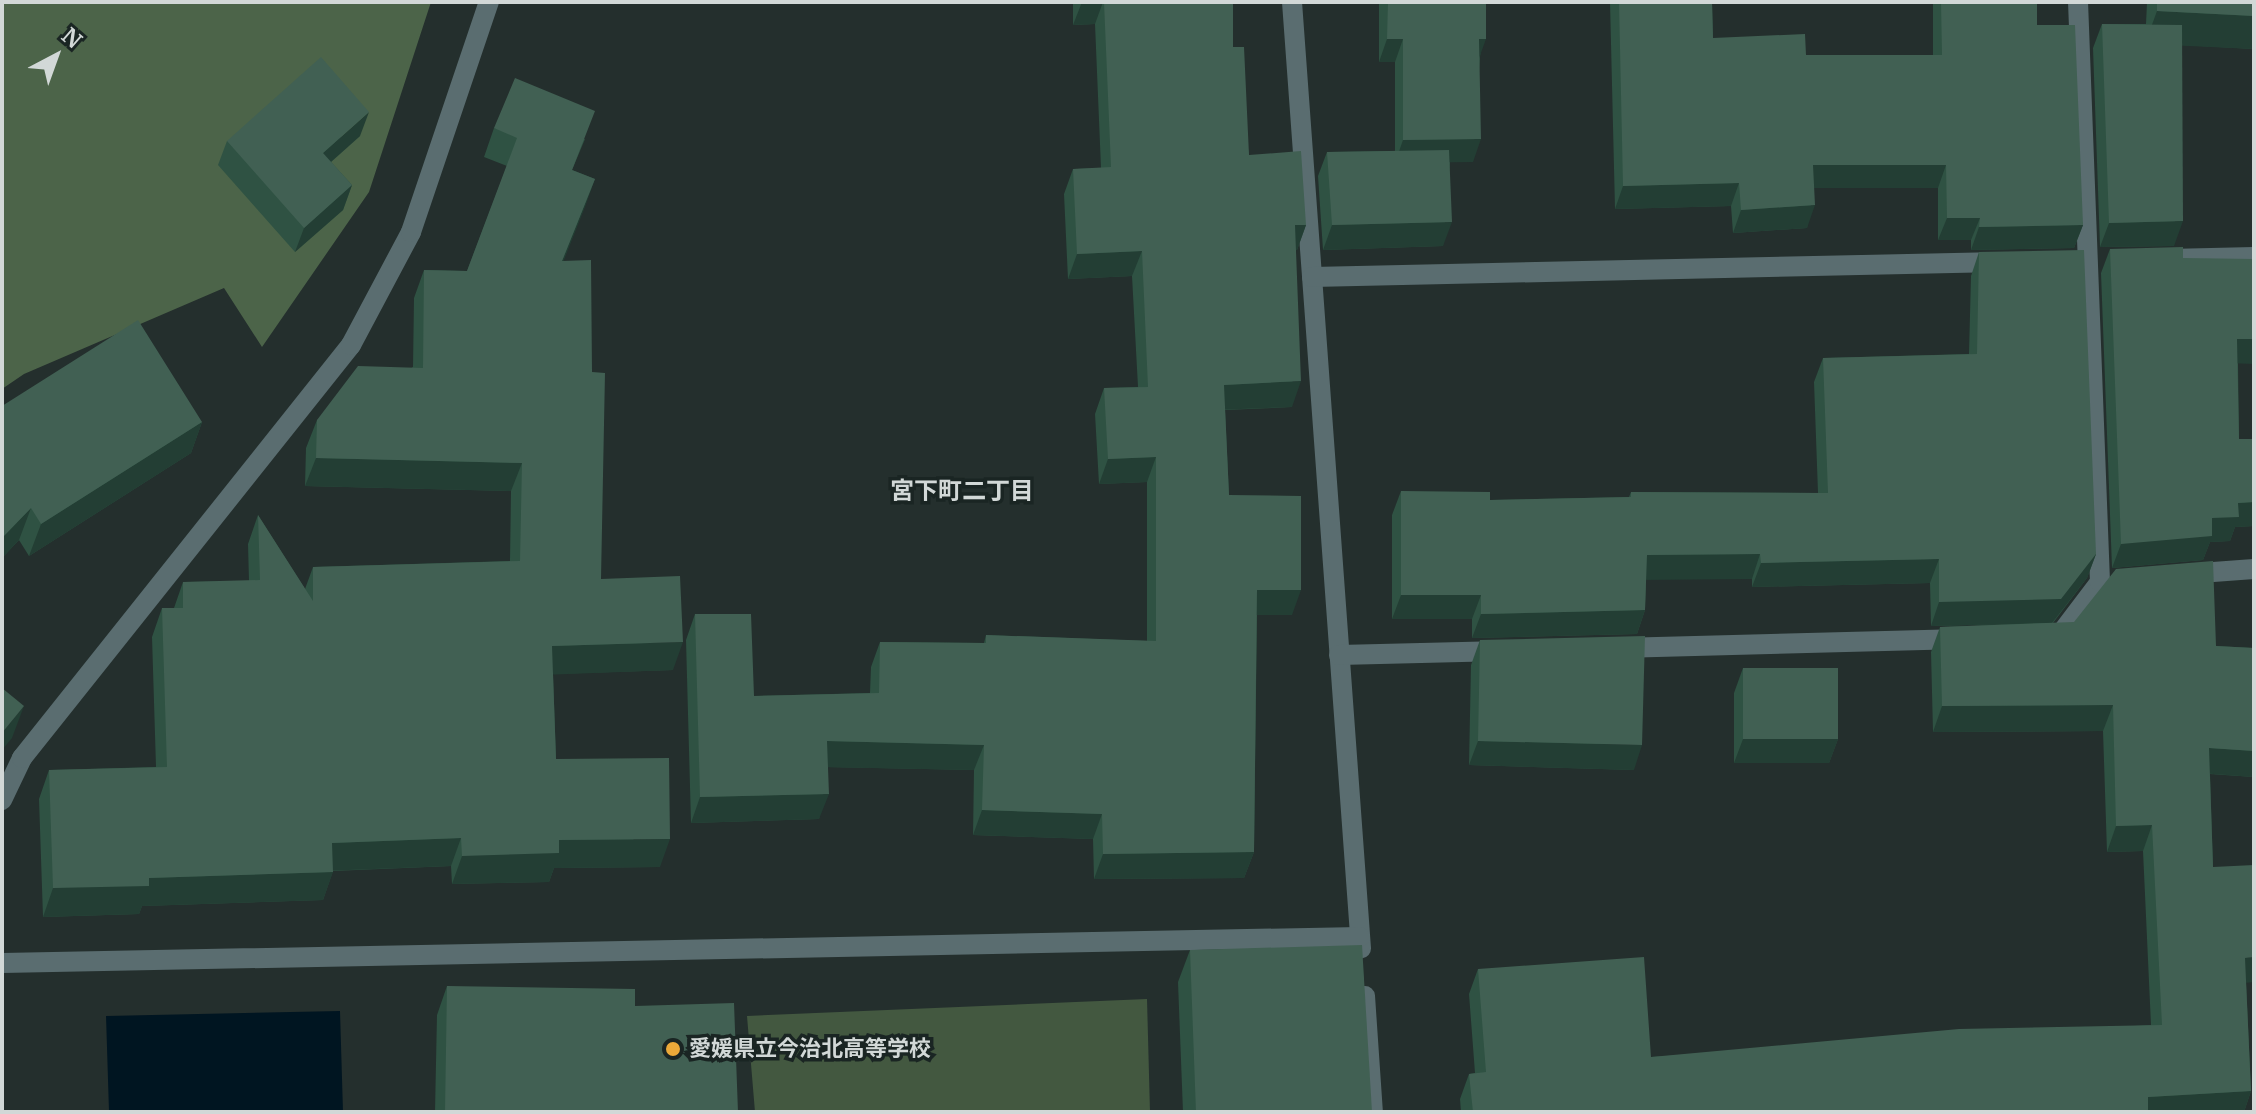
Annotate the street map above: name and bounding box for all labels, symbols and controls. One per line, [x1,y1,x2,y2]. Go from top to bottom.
north arrow [16,16,96,96]
text: N [56,22,87,54]
district label: 宮下町二丁目 [890,477,1034,505]
place label: 愛媛県立今治北高等学校 [689,1036,931,1062]
marker: 愛媛県立今治北高等学校 [664,1040,682,1058]

